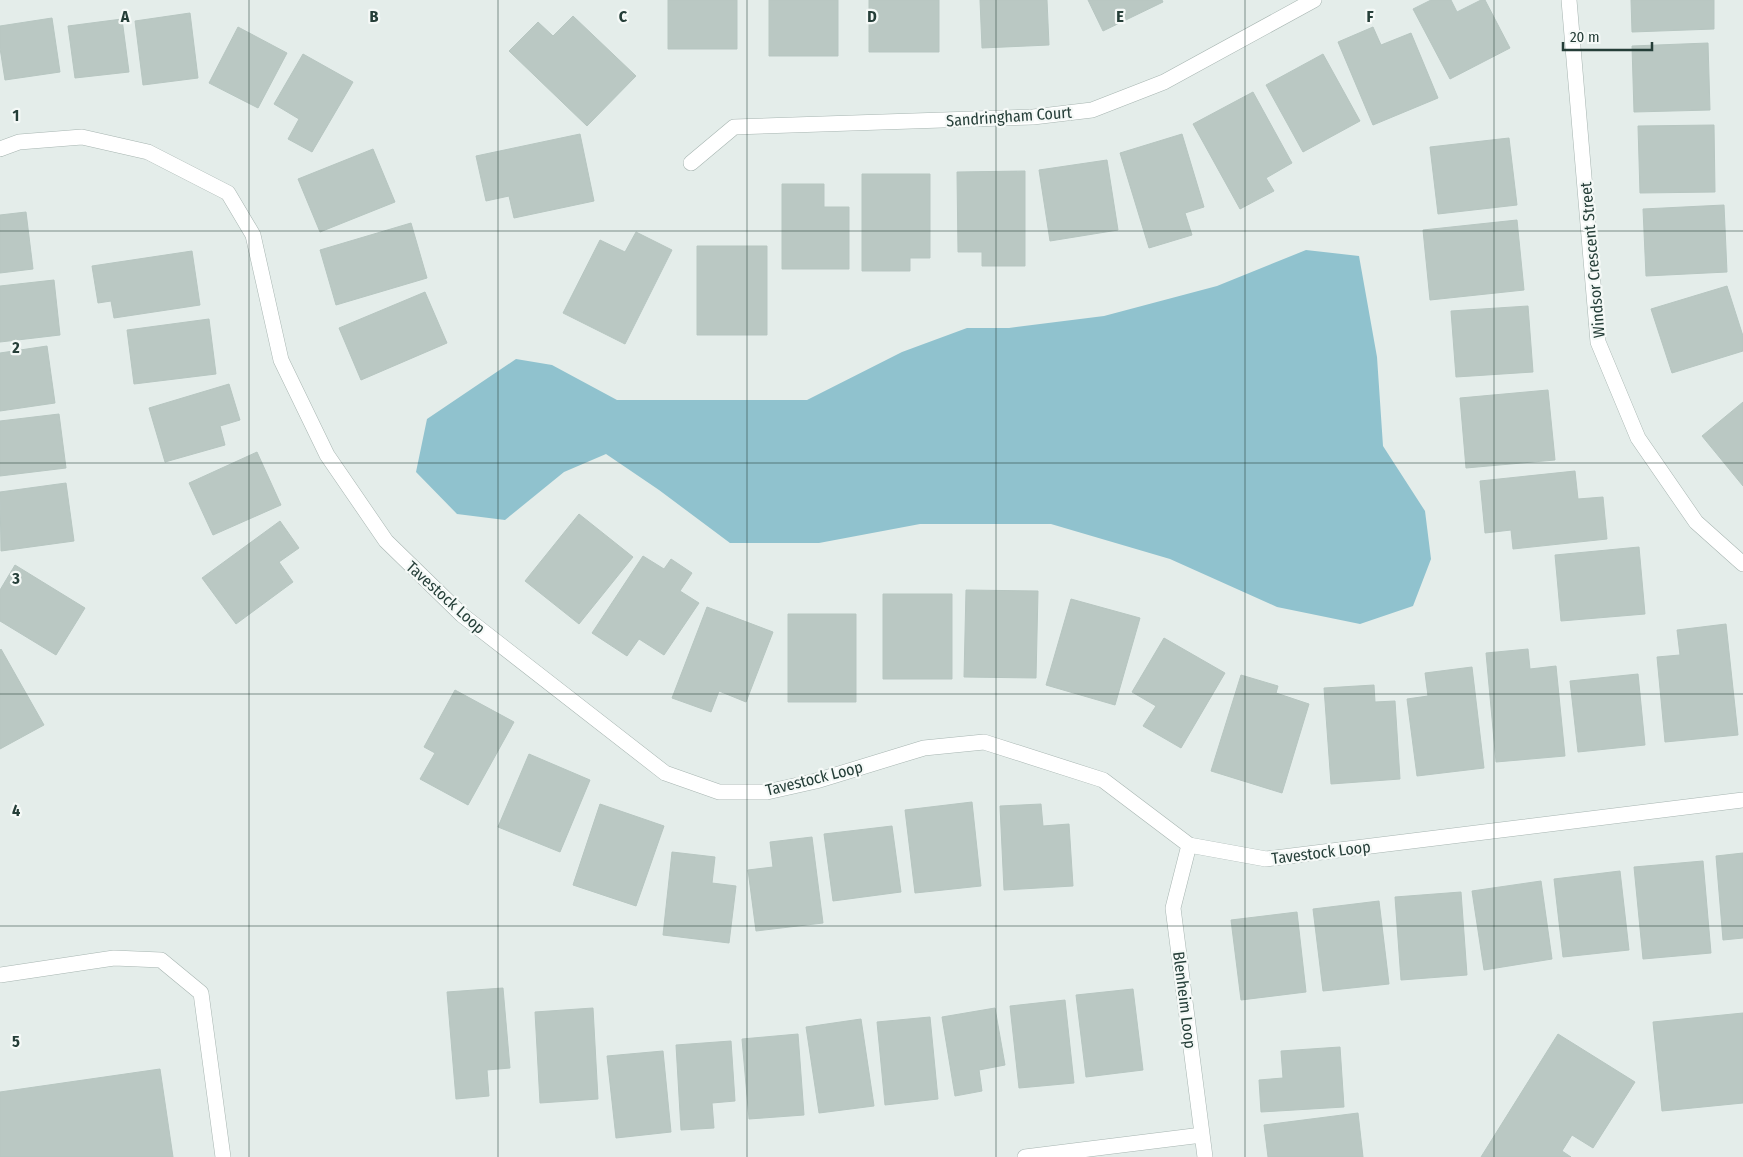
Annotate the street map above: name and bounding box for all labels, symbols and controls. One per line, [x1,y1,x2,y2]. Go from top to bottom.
text: A [120,7,130,26]
text: B [370,7,379,26]
text: C [619,7,628,26]
text: D [867,7,877,26]
text: E [1116,7,1124,26]
text: F [1366,7,1374,26]
scale bar [1563,20,1652,52]
text: 20 m [1570,28,1600,46]
street label: Sandringham Court [945,103,1073,130]
text: 1 [13,106,19,125]
street label: Windsor Crescent Street [1576,180,1609,339]
text: 2 [11,338,20,357]
street label: Tavestock Loop [402,557,489,638]
text: 3 [11,569,20,588]
street label: Tavestock Loop [764,757,865,800]
text: 4 [12,801,20,820]
street label: Tavestock Loop [1270,837,1372,868]
street label: Blenheim Loop [1169,950,1200,1050]
text: 5 [12,1032,20,1051]

